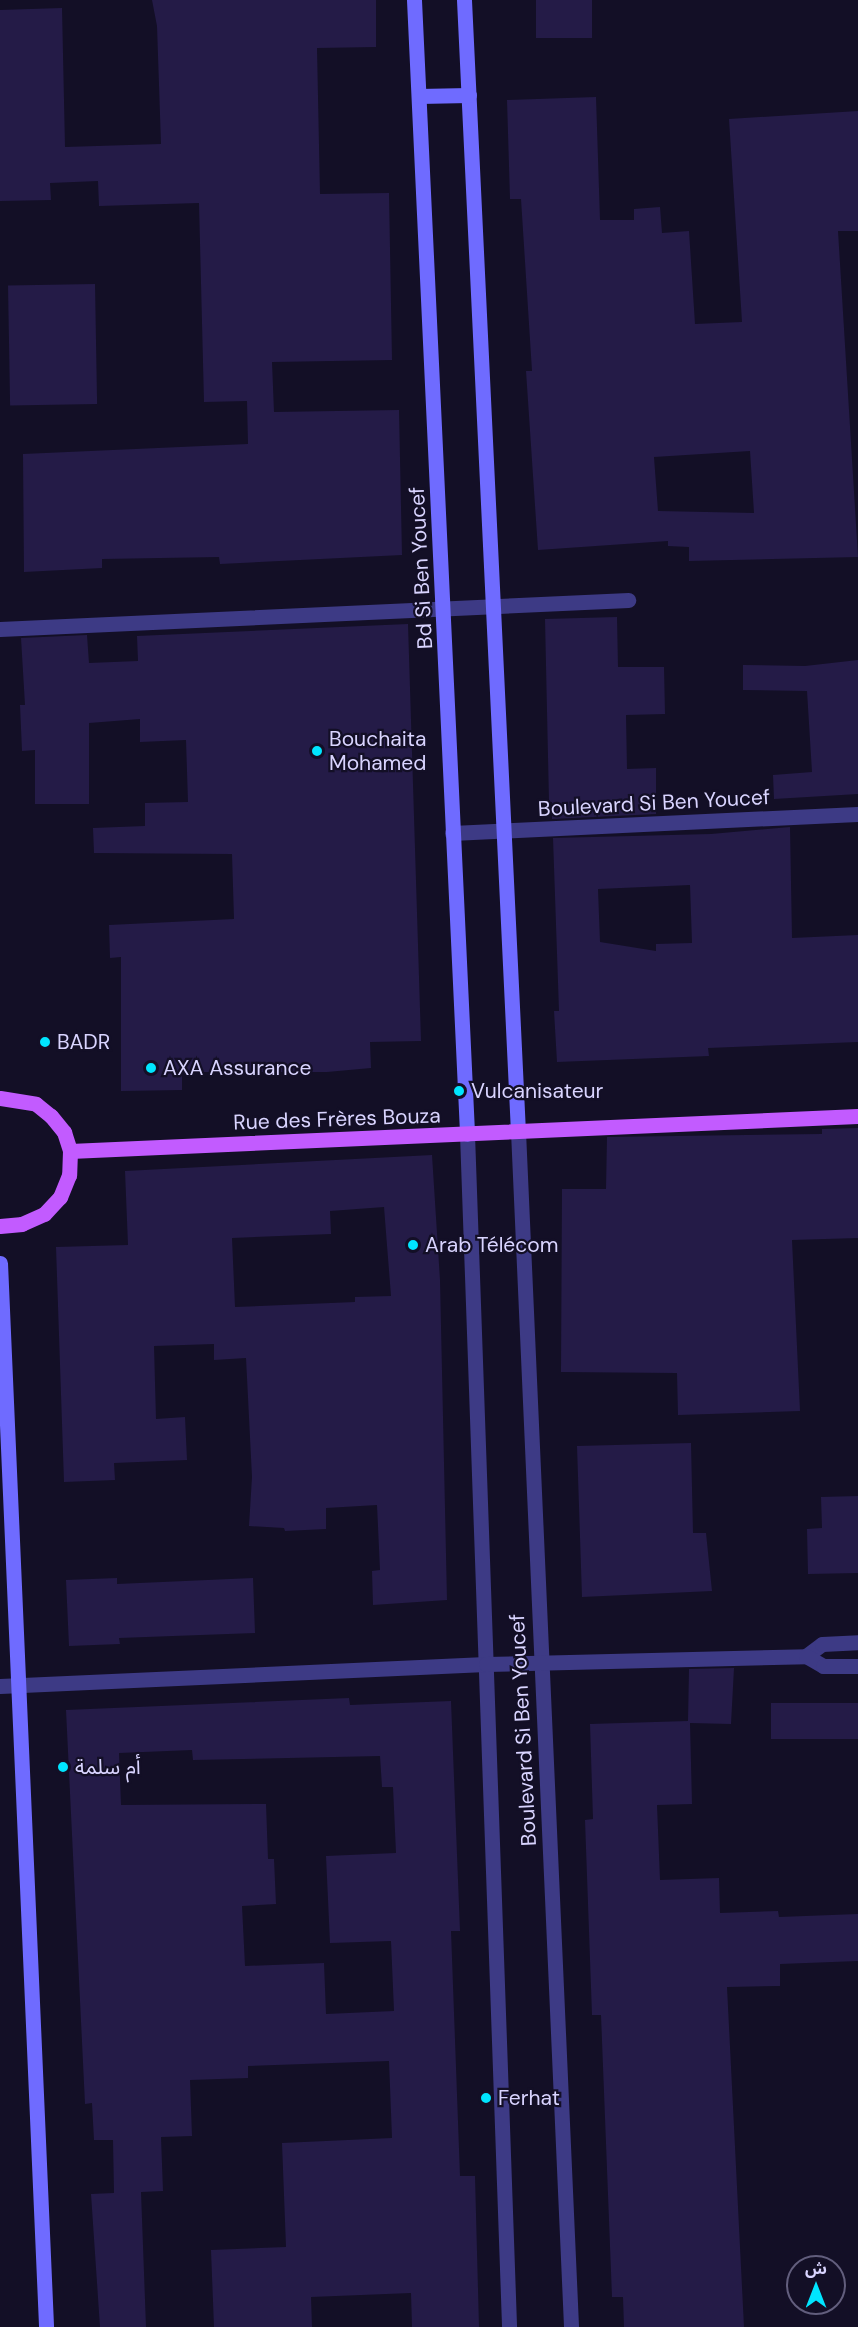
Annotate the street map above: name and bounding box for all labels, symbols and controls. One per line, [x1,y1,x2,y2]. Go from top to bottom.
street label: Bd Si Ben Youcef [404,486,438,650]
place label: Bouchaita Mohamed [329,726,426,776]
marker: Bouchaita Mohamed [310,744,324,758]
street label: Boulevard Si Ben Youcef [537,784,771,822]
place label: BADR [57,1029,110,1055]
marker: BADR [38,1035,52,1049]
place label: AXA Assurance [163,1055,311,1081]
marker: AXA Assurance [144,1061,158,1075]
place label: Vulcanisateur [471,1078,603,1104]
marker: Vulcanisateur [452,1084,466,1098]
street label: Rue des Frères Bouza [233,1103,441,1135]
place label: Arab Télécom [425,1232,558,1258]
marker: Arab Télécom [406,1238,420,1252]
street label: Boulevard Si Ben Youcef [504,1613,542,1847]
place label: أم سلمة [75,1754,141,1780]
marker: أم سلمة [56,1760,70,1774]
place label: Ferhat [498,2085,560,2111]
marker: Ferhat [479,2091,493,2105]
north arrow [786,2255,846,2315]
text: ش [805,2258,827,2279]

